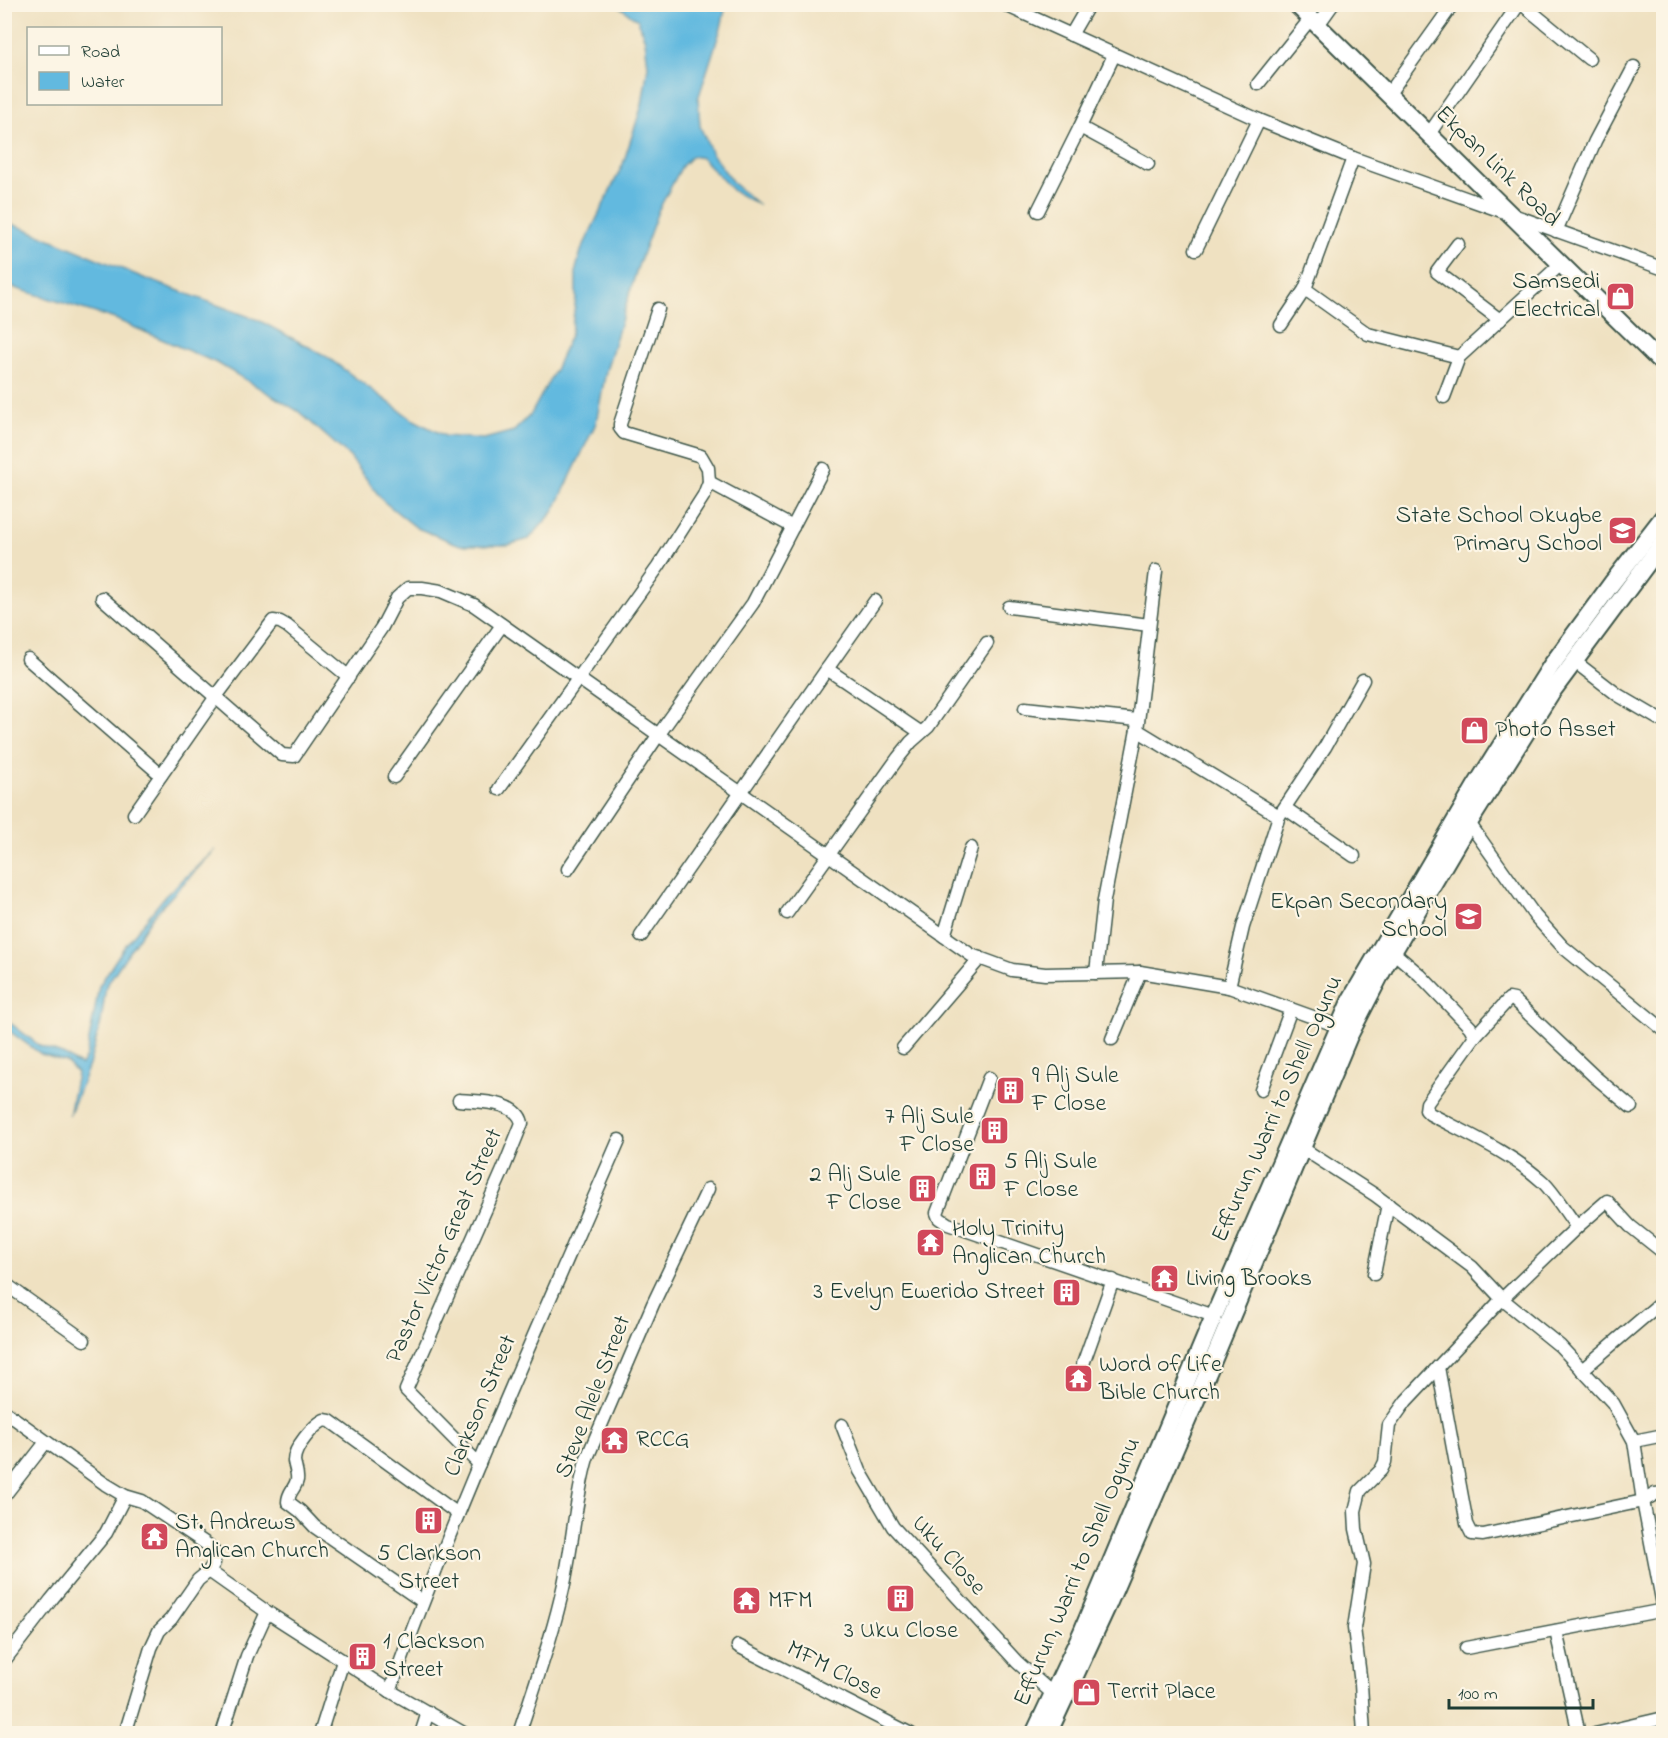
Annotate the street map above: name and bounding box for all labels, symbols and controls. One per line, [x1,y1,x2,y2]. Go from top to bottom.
legend [27,27,222,105]
text: Road [81,40,120,66]
text: Water [81,70,125,96]
street label: Ekpan Link Road [1426,98,1568,236]
place label: Samsedi Electrical [1512,265,1600,328]
shop icon: Samsedi Electrical [1605,280,1637,312]
place label: State School Okugbe Primary School [1396,499,1602,563]
school or university icon: State School Okugbe Primary School [1607,514,1639,546]
place label: Photo Asset [1495,713,1616,748]
shop icon: Photo Asset [1458,714,1490,746]
place label: Ekpan Secondary School [1270,885,1447,948]
school or university icon: Ekpan Secondary School [1452,900,1484,932]
street label: Effurun, Warri to Shell Ogunu [1203,970,1353,1248]
place label: 9 Alj Sule F Close [1031,1059,1119,1122]
building icon: 9 Alj Sule F Close [995,1074,1027,1106]
place label: 7 Alj Sule F Close [885,1100,974,1163]
building icon: 7 Alj Sule F Close [979,1115,1011,1147]
street label: Pastor Victor Great Street [377,1123,513,1369]
place label: 5 Alj Sule F Close [1003,1145,1097,1208]
place label: 2 Alj Sule F Close [810,1158,901,1221]
building icon: 5 Alj Sule F Close [967,1160,999,1192]
building icon: 2 Alj Sule F Close [906,1173,938,1205]
place label: Holy Trinity Anglican Church [952,1212,1106,1275]
temple icon: Holy Trinity Anglican Church [915,1227,947,1259]
place label: Living Brooks [1186,1262,1312,1297]
temple icon: Living Brooks [1149,1263,1181,1295]
place label: 3 Evelyn Ewerido Street [813,1275,1045,1311]
building icon: 3 Evelyn Ewerido Street [1050,1276,1082,1308]
street label: Steve Alele Street [547,1311,641,1483]
street label: Clarkson Street [435,1330,527,1482]
place label: Word of Life Bible Church [1098,1348,1222,1411]
temple icon: Word of Life Bible Church [1062,1363,1094,1395]
place label: RCCG [636,1423,689,1458]
temple icon: RCCG [599,1424,631,1456]
street label: Effurun, Warri to Shell Ogunu [1005,1432,1151,1712]
building icon: 5 Clarkson Street [413,1505,445,1537]
place label: St. Andrews Anglican Church [175,1506,329,1569]
street label: Uku Close [902,1508,994,1604]
temple icon: St. Andrews Anglican Church [138,1521,170,1553]
place label: 5 Clarkson Street [377,1537,481,1600]
building icon: 3 Uku Close [885,1582,917,1614]
place label: MFM [768,1584,813,1619]
temple icon: MFM [731,1585,763,1617]
place label: 3 Uku Close [844,1614,958,1649]
place label: 1 Clackson Street [383,1625,485,1688]
street label: MFM Close [780,1632,888,1710]
building icon: 1 Clackson Street [346,1640,378,1672]
scale bar [1449,1672,1593,1710]
place label: Territ Place [1107,1675,1216,1710]
shop icon: Territ Place [1070,1676,1102,1708]
text: 100 m [1458,1682,1498,1708]

